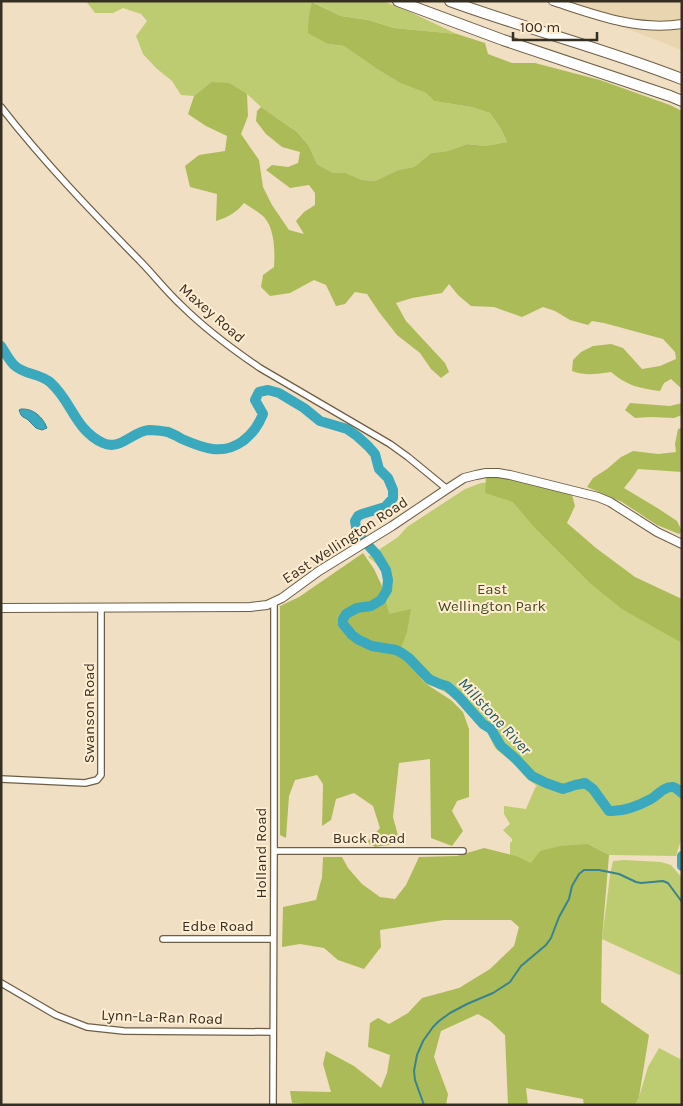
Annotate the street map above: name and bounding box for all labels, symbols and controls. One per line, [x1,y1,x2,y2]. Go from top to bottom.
scale bar [513,10,597,42]
text: 100 m [520,18,560,36]
street label: Maxey Road [175,279,249,347]
street label: East Wellington Road [279,493,411,587]
park label: East Wellington Park [438,580,546,615]
street label: Swanson Road [80,663,98,763]
water label: Millstone River [455,674,536,759]
street label: Holland Road [252,808,270,898]
street label: Buck Road [333,829,405,847]
street label: Edbe Road [182,917,254,935]
street label: Lynn-La-Ran Road [101,1006,223,1028]

